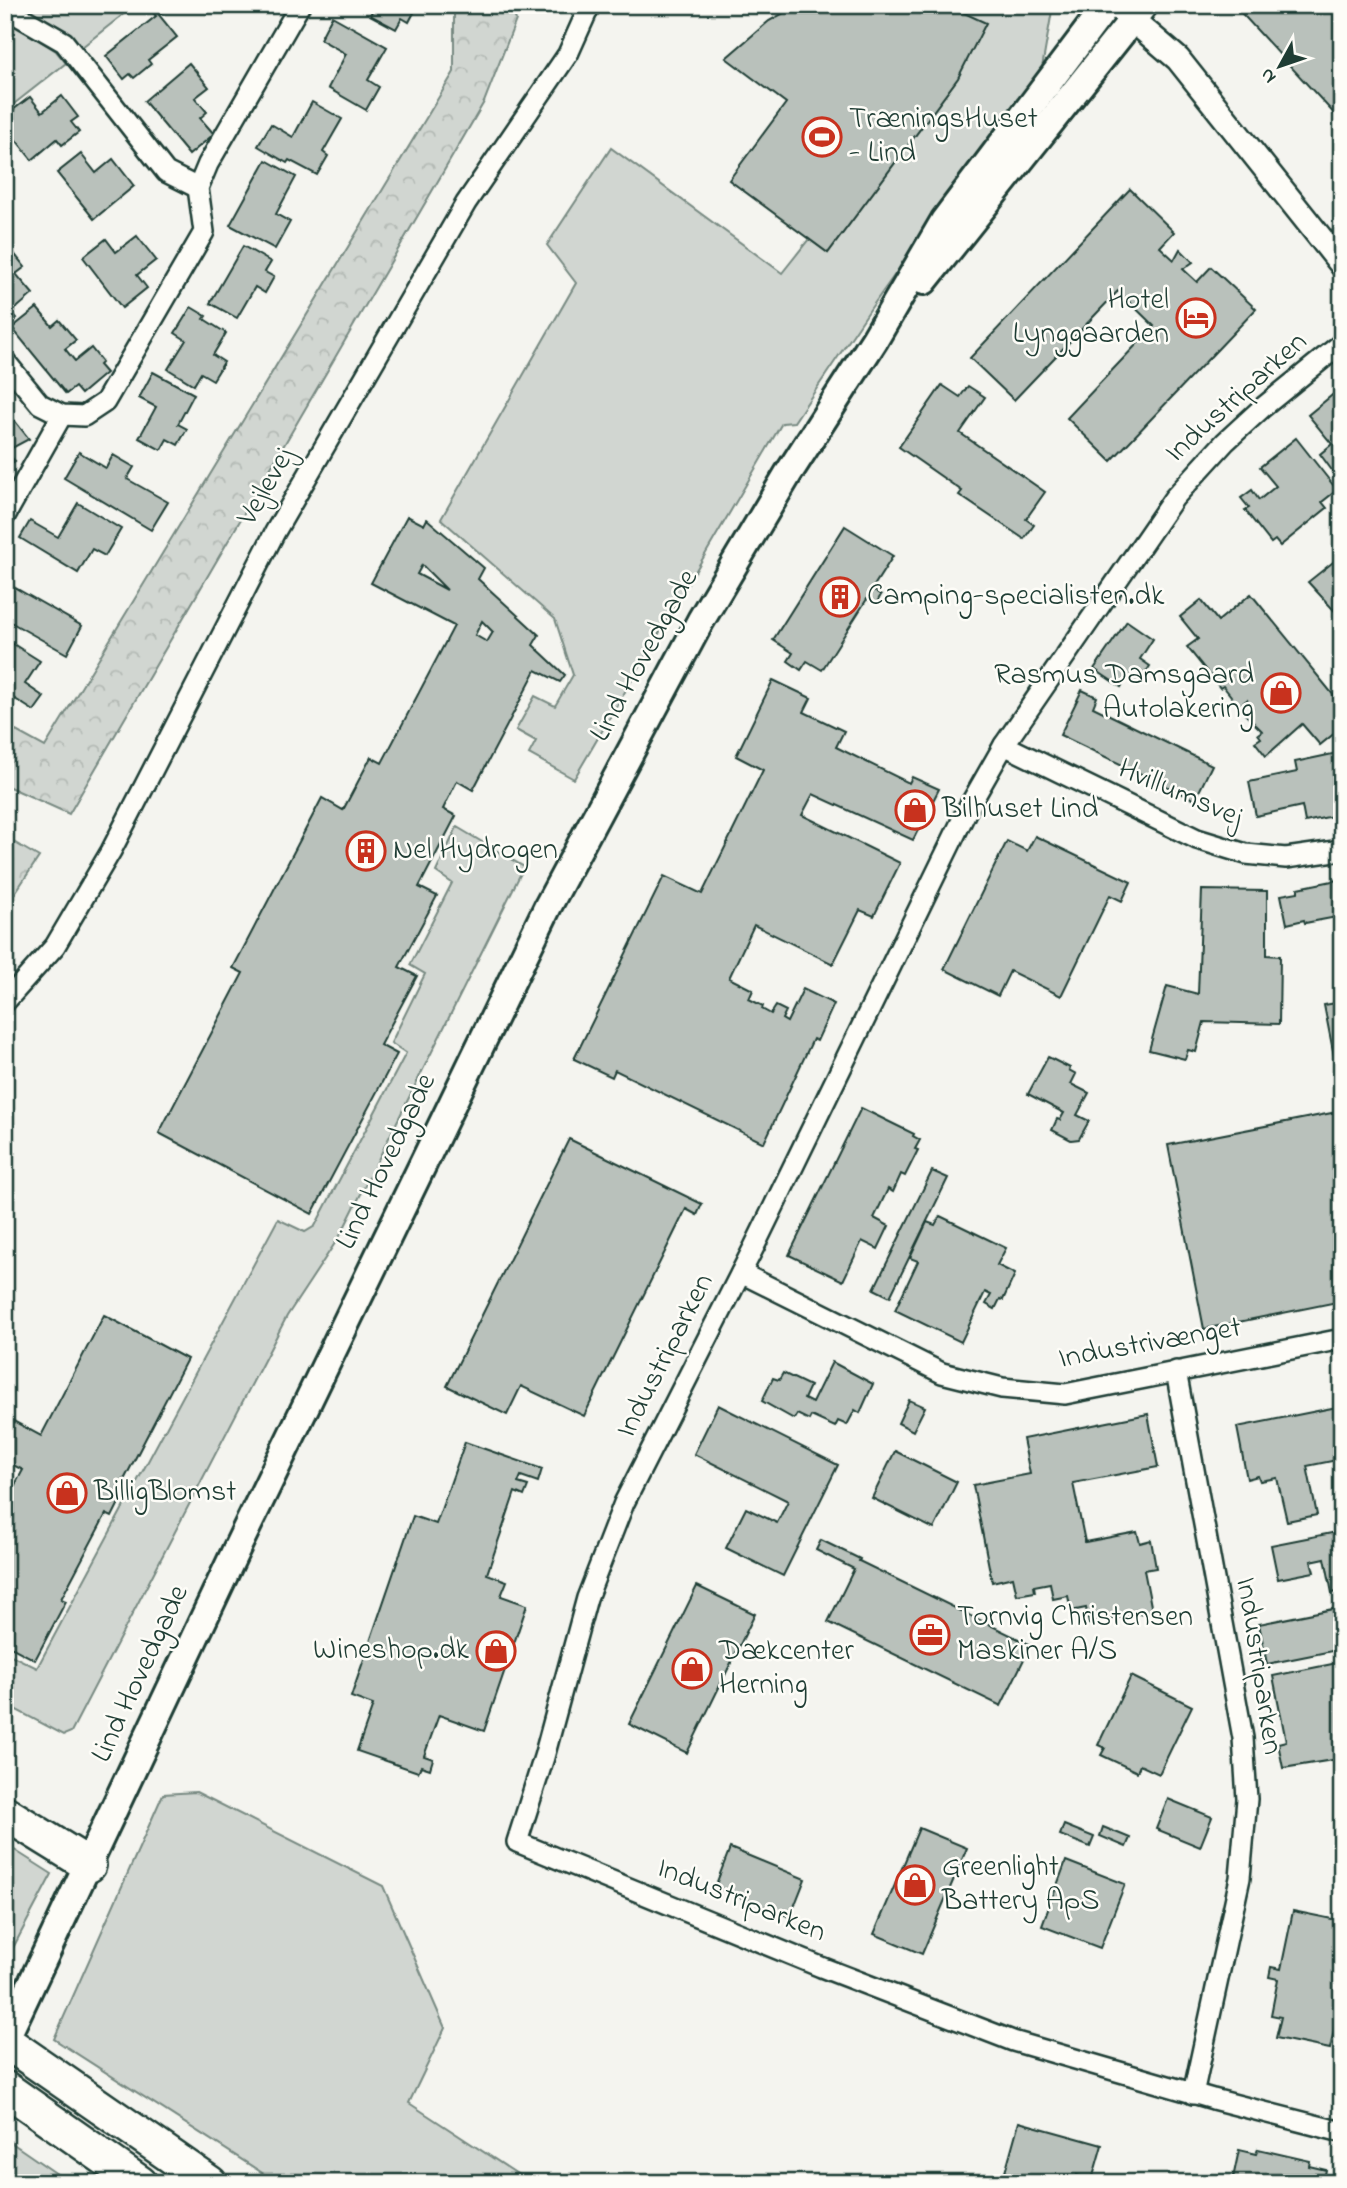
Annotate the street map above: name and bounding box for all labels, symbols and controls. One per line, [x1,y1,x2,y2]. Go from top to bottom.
north arrow [1246,32,1316,102]
text: N [1254,62,1283,89]
place label: TræningsHuset - Lind [849,98,1038,176]
sports icon: TræningsHuset - Lind [801,116,843,158]
place label: Hotel Lynggaarden [1013,279,1169,357]
hotel icon: Hotel Lynggaarden [1175,297,1217,339]
street label: Industriparken [1156,322,1318,474]
street label: Vejlevej [226,439,308,535]
street label: Lind Hovedgade [579,561,711,750]
place label: Camping-specialisten.dk [867,575,1165,619]
building icon: Camping-specialisten.dk [819,576,861,618]
place label: Rasmus Damsgaard Autolakering [994,654,1254,732]
shop icon: Rasmus Damsgaard Autolakering [1260,672,1302,714]
street label: Hvillumsvej [1111,748,1250,840]
place label: Bilhuset Lind [941,788,1099,832]
shop icon: Bilhuset Lind [894,789,936,831]
place label: Nel Hydrogen [393,829,558,873]
building icon: Nel Hydrogen [345,830,387,872]
street label: Lind Hovedgade [325,1066,449,1258]
street label: Industriparken [606,1266,726,1446]
street label: Industrivænget [1055,1306,1245,1382]
place label: BilligBlomst [93,1471,236,1515]
shop icon: BilligBlomst [46,1472,88,1514]
street label: Industriparken [1222,1574,1294,1758]
street label: Lind Hovedgade [81,1577,202,1770]
place label: Tornvig Christensen Maskiner A/S [957,1596,1193,1674]
office icon: Tornvig Christensen Maskiner A/S [909,1614,951,1656]
place label: Wineshop.dk [313,1629,470,1673]
shop icon: Wineshop.dk [475,1630,517,1672]
place label: Dækcenter Herning [718,1630,855,1708]
shop icon: Dækcenter Herning [671,1648,713,1690]
place label: Greenlight Battery ApS [941,1846,1100,1924]
street label: Industriparken [650,1847,832,1955]
shop icon: Greenlight Battery ApS [894,1864,936,1906]

